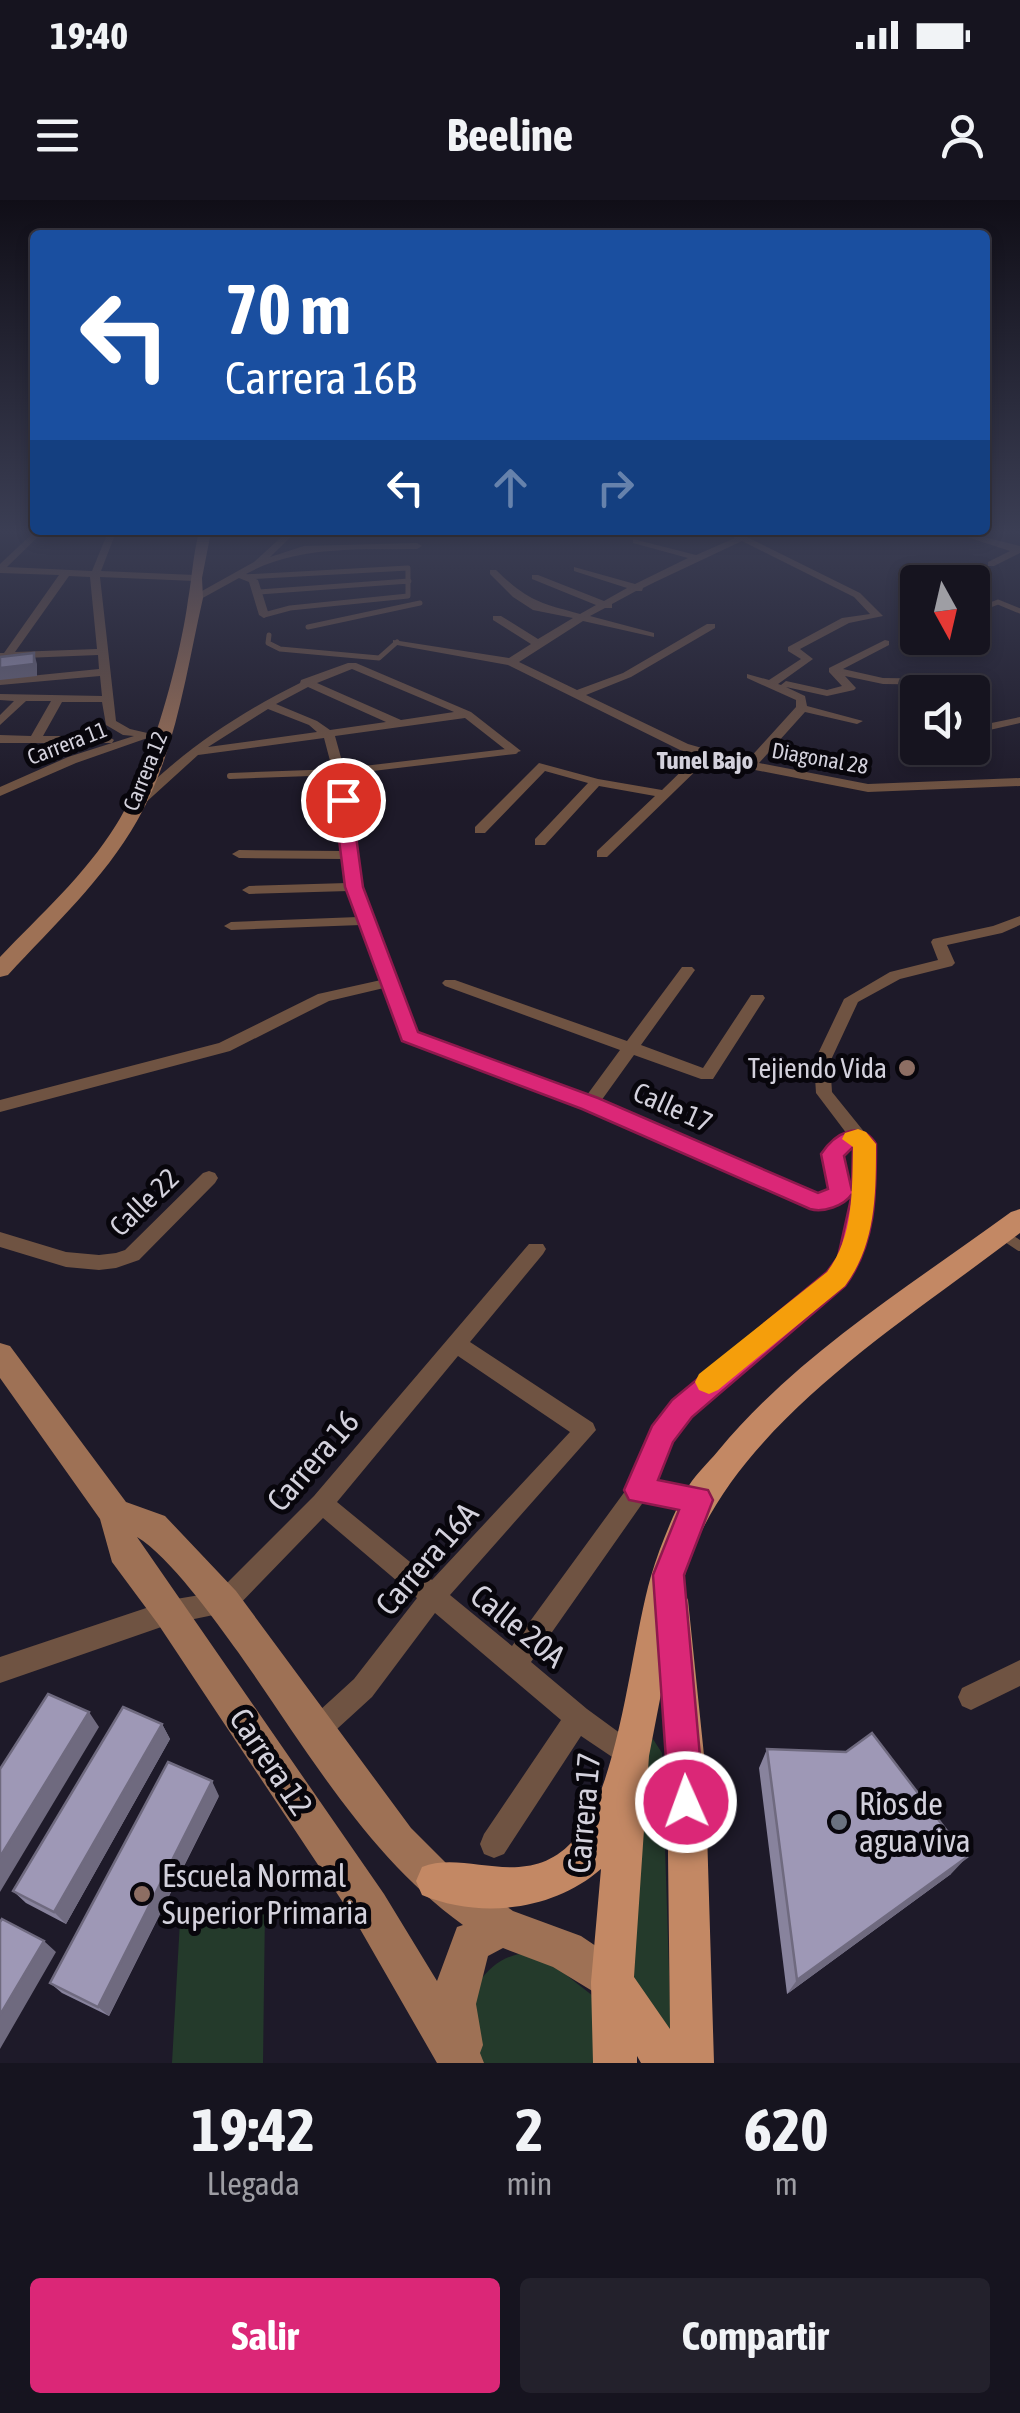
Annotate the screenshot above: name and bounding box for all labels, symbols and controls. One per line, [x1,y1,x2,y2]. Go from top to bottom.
text: 19:40 [50,14,128,57]
icon: menu [30,108,85,163]
icon: person [935,108,990,163]
text: Beeline [447,109,573,161]
text: 70 m [225,269,351,349]
icon: left [60,270,190,400]
text: Carrera 16B [225,352,416,404]
icon: left [378,460,433,515]
icon: ahead [483,460,538,515]
icon: right [588,460,643,515]
north arrow [900,565,990,655]
map controls [900,565,990,765]
button: sound [900,675,990,765]
street label: Carrera 11 [24,716,110,770]
street label: Carrera 12 [117,728,173,814]
street label: Diagonal 28 [770,737,870,779]
district label: Tunel Bajo [657,746,753,774]
pin [301,758,386,843]
icon: arrive [316,773,371,828]
place label: Tejiendo Vida [748,1052,887,1084]
marker: Tejiendo Vida [896,1057,918,1079]
street label: Calle 17 [629,1075,717,1139]
street label: Calle 22 [103,1162,185,1242]
street label: Carrera 16 [259,1403,366,1518]
street label: Carrera 16A [368,1495,486,1622]
street label: Calle 20A [464,1576,573,1675]
street label: Carrera 12 [222,1701,321,1822]
position arrow [634,1750,738,1854]
street label: Carrera 17 [560,1751,607,1875]
place label: Ríos de agua viva [859,1785,971,1859]
marker: Ríos de agua viva [828,1811,850,1833]
place label: Escuela Normal Superior Primaria [162,1857,368,1931]
marker: Escuela Normal Superior Primaria [131,1883,153,1905]
text: 19:42 [191,2095,315,2164]
text: 2 [515,2095,544,2164]
text: 620 [744,2095,828,2164]
text: Llegada [207,2165,300,2202]
text: min [506,2165,552,2202]
text: m [775,2165,798,2202]
button: Salir [30,2278,500,2393]
button: Compartir [520,2278,990,2393]

